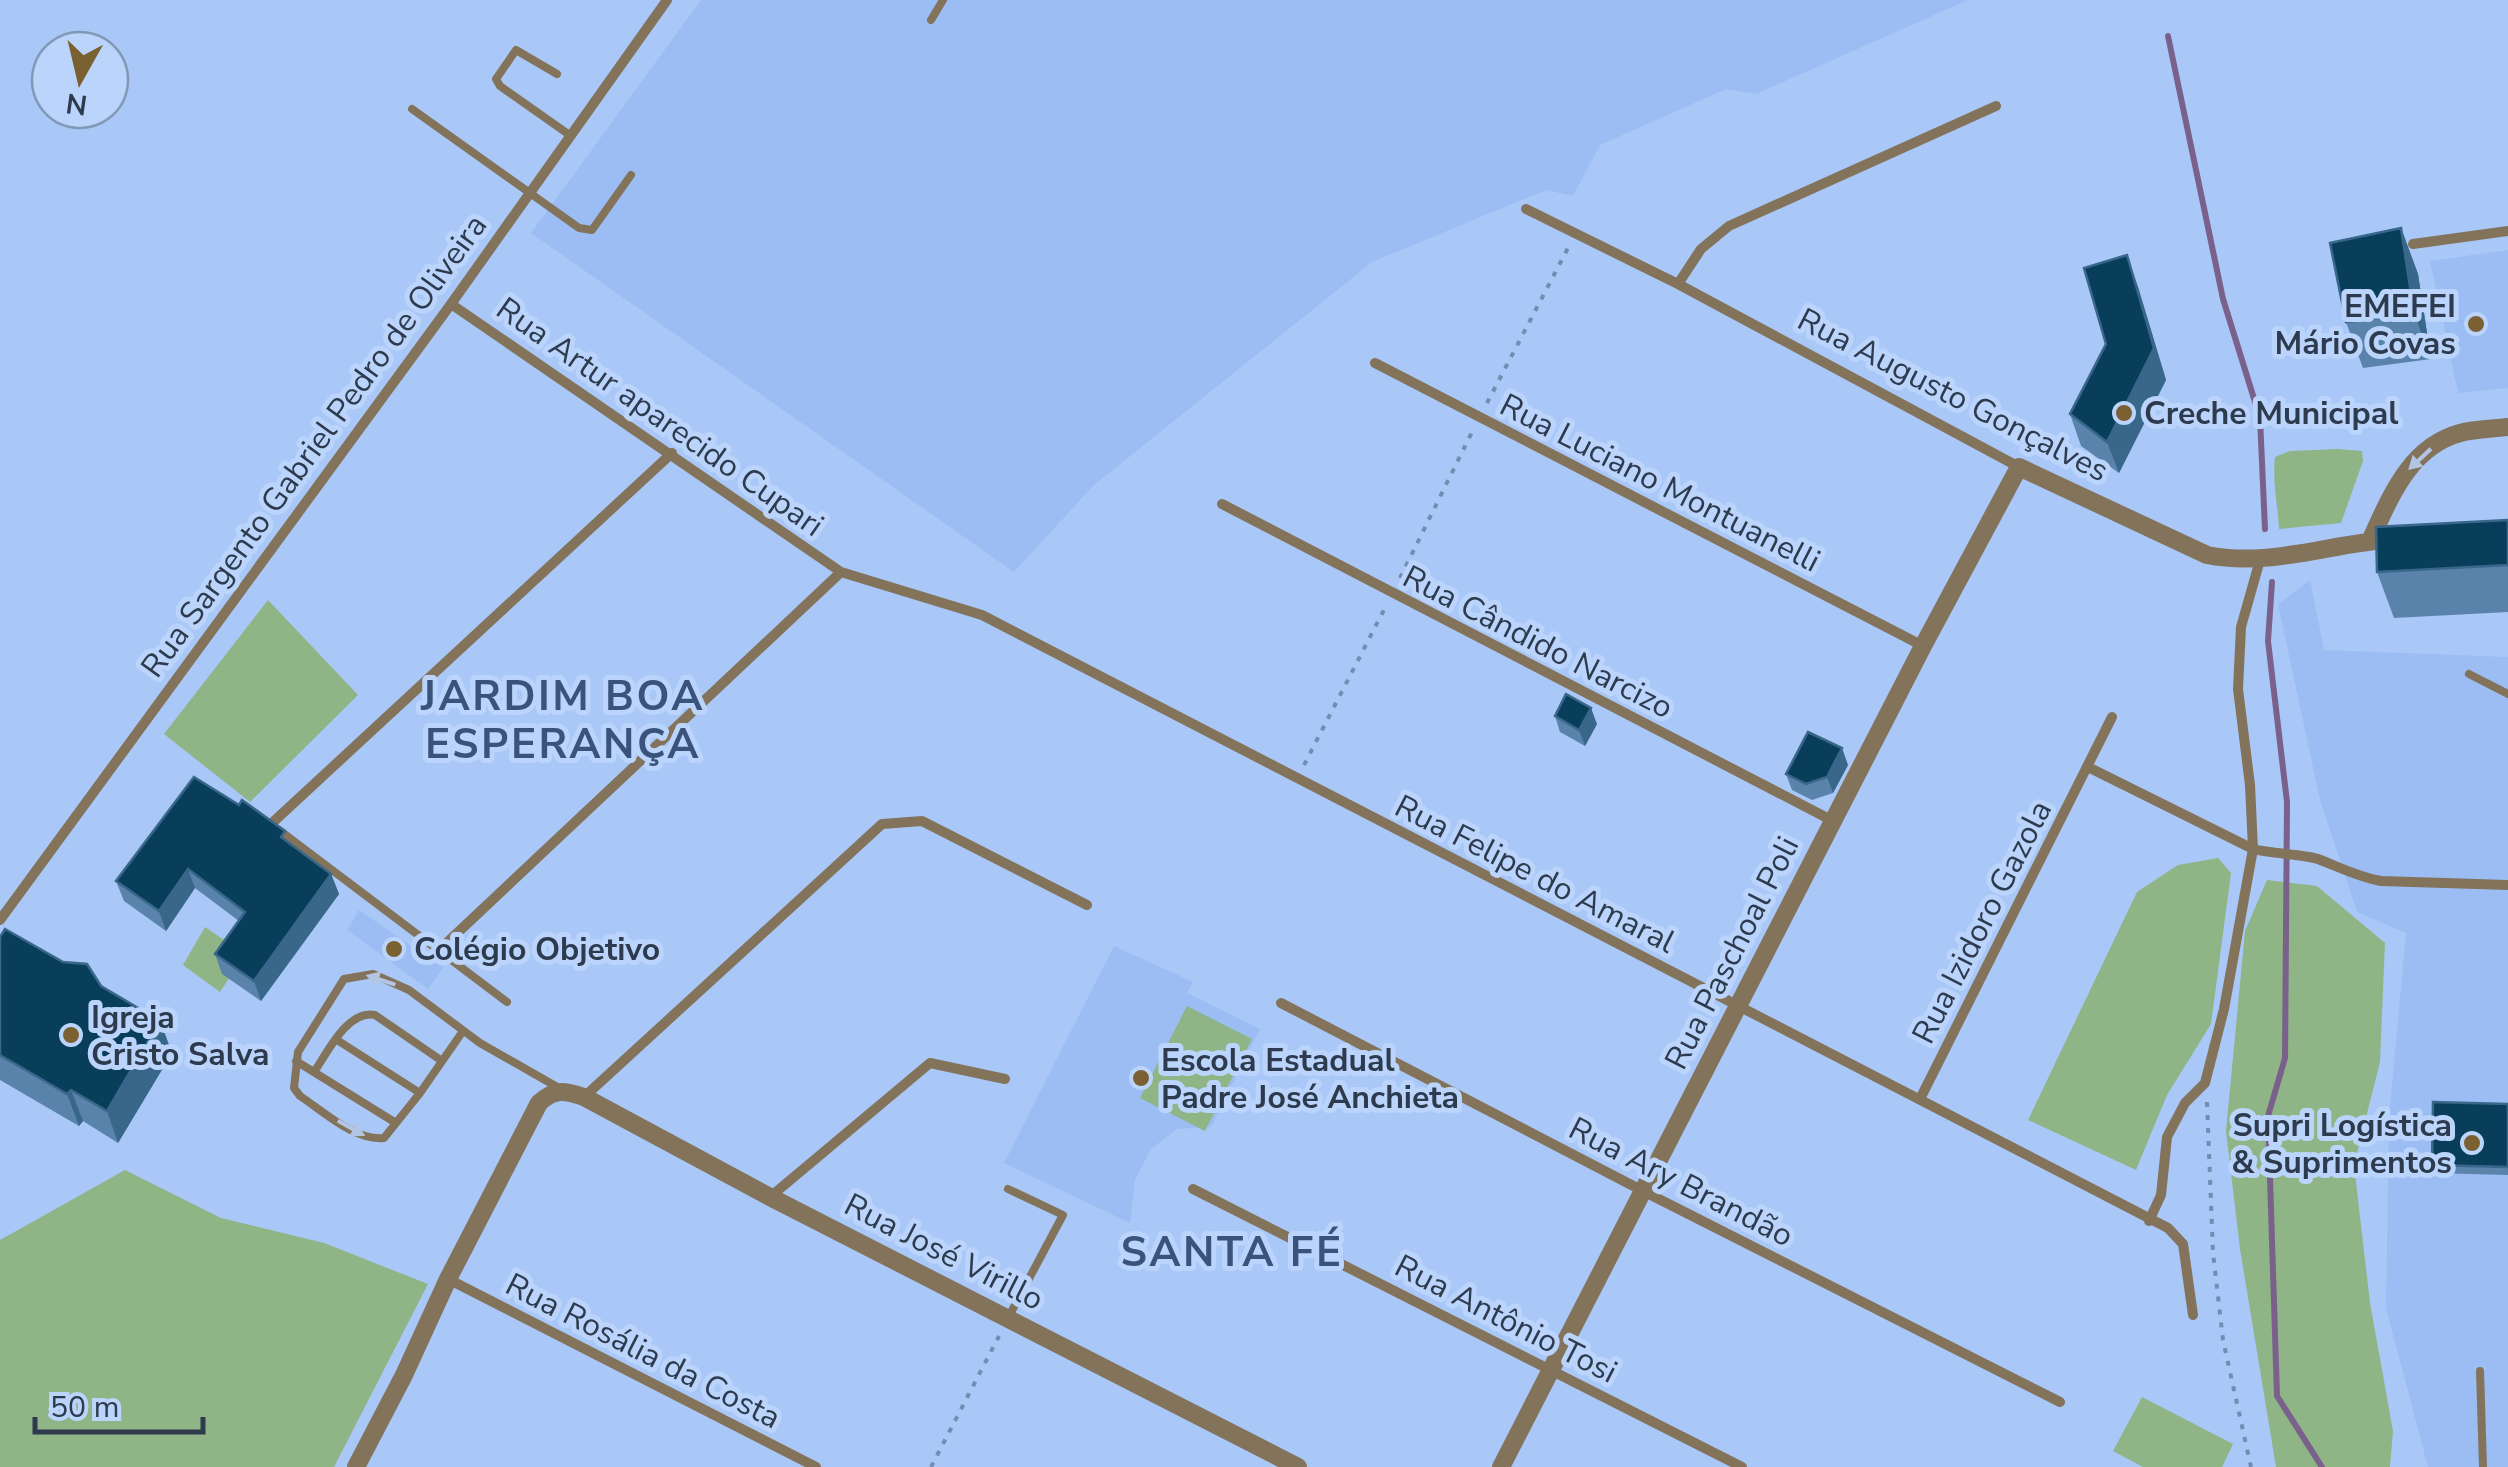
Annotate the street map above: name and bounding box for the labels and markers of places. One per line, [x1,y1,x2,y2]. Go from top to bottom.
place label: EMEFEI Mário Covas [2275,285,2456,365]
marker: EMEFEI Mário Covas [2465,313,2487,335]
place label: Creche Municipal [2144,392,2399,435]
marker: Creche Municipal [2113,402,2135,424]
place label: Colégio Objetivo [414,928,660,971]
marker: Colégio Objetivo [383,938,405,960]
place label: Igreja Cristo Salva [91,996,270,1076]
marker: Igreja Cristo Salva [60,1024,82,1046]
place label: Escola Estadual Padre José Anchieta [1161,1039,1459,1119]
marker: Escola Estadual Padre José Anchieta [1130,1067,1152,1089]
place label: Supri Logística & Suprimentos [2231,1104,2452,1184]
marker: Supri Logística & Suprimentos [2461,1132,2483,1154]

